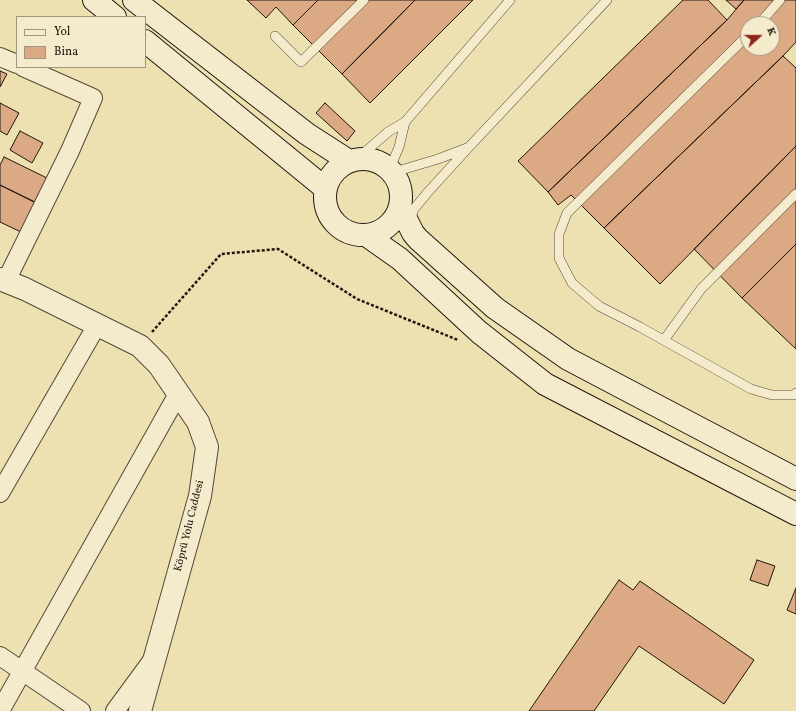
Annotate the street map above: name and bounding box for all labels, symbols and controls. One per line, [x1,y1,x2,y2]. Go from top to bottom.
legend [16,16,146,68]
north arrow [740,16,780,56]
text: Yol [54,24,70,40]
text: K [762,25,779,38]
text: Bina [54,44,78,60]
street label: Köprü Yolu Caddesi [172,479,208,573]

